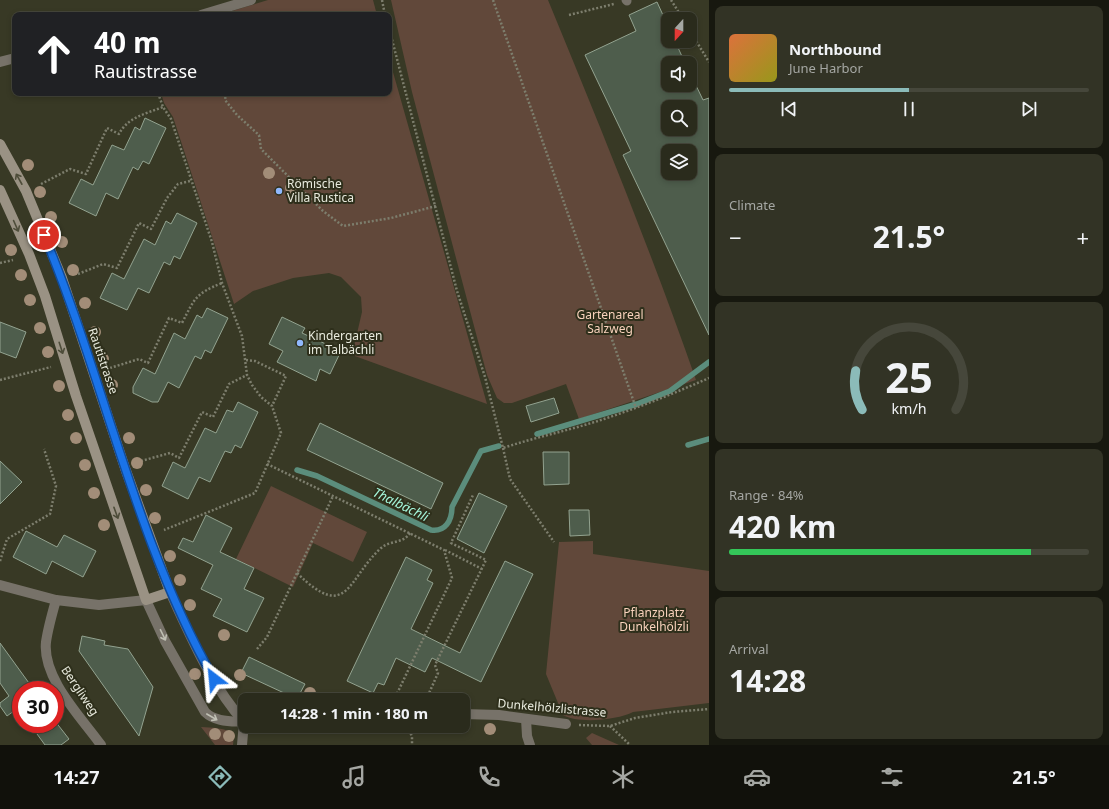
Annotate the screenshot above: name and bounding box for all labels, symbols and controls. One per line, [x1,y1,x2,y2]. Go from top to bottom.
north arrow [661,12,697,48]
map controls [661,12,697,180]
text: 40 m [94,23,161,61]
icon: ahead [28,28,80,80]
text: Northbound [789,39,881,59]
button: sound [661,56,697,92]
text: Rautistrasse [94,59,197,83]
text: June Harbor [789,59,863,77]
icon: previous [778,98,800,120]
icon: pause [898,98,920,120]
icon: next [1018,98,1040,120]
button: search [661,100,697,136]
button: layers [661,144,697,180]
one-way arrow [15,173,23,185]
place label: Römische Villa Rustica [287,175,354,206]
marker: Römische Villa Rustica [274,186,284,196]
text: Climate [729,196,775,214]
text: 21.5° [873,216,945,257]
pin [27,218,61,252]
one-way arrow [13,219,20,231]
text: − [729,222,742,252]
text: + [1076,222,1089,252]
icon: arrive [33,224,55,246]
park label: Gartenareal Salzweg [577,306,644,337]
street label: Rautistrasse [84,326,123,396]
place label: Kindergarten im Talbächli [308,327,383,358]
marker: Kindergarten im Talbächli [295,338,305,348]
one-way arrow [58,341,65,354]
text: 25 [885,349,933,405]
text: km/h [891,399,927,418]
water label: Thalbächli [370,483,432,525]
text: Range · 84% [729,486,804,504]
one-way arrow [113,506,121,518]
text: 420 km [729,506,836,547]
park label: Pflanzplatz Dunkelhölzli [619,604,689,635]
one-way arrow [160,629,167,641]
text: Arrival [729,640,769,658]
position arrow [193,658,235,700]
text: 14:28 [729,660,806,701]
street label: Bergliweg [58,663,103,719]
speed limit sign: 30 [12,681,64,733]
street label: Dunkelhölzlistrasse [497,694,607,721]
text: 14:28 · 1 min · 180 m [280,703,428,723]
one-way arrow [206,713,218,721]
icon: directions [206,763,234,791]
icon: music [340,763,368,791]
icon: phone [475,763,503,791]
icon: climate [609,763,637,791]
icon: car [743,763,771,791]
icon: filters [878,763,906,791]
text: 14:27 [53,765,99,789]
text: 21.5° [1012,765,1056,789]

